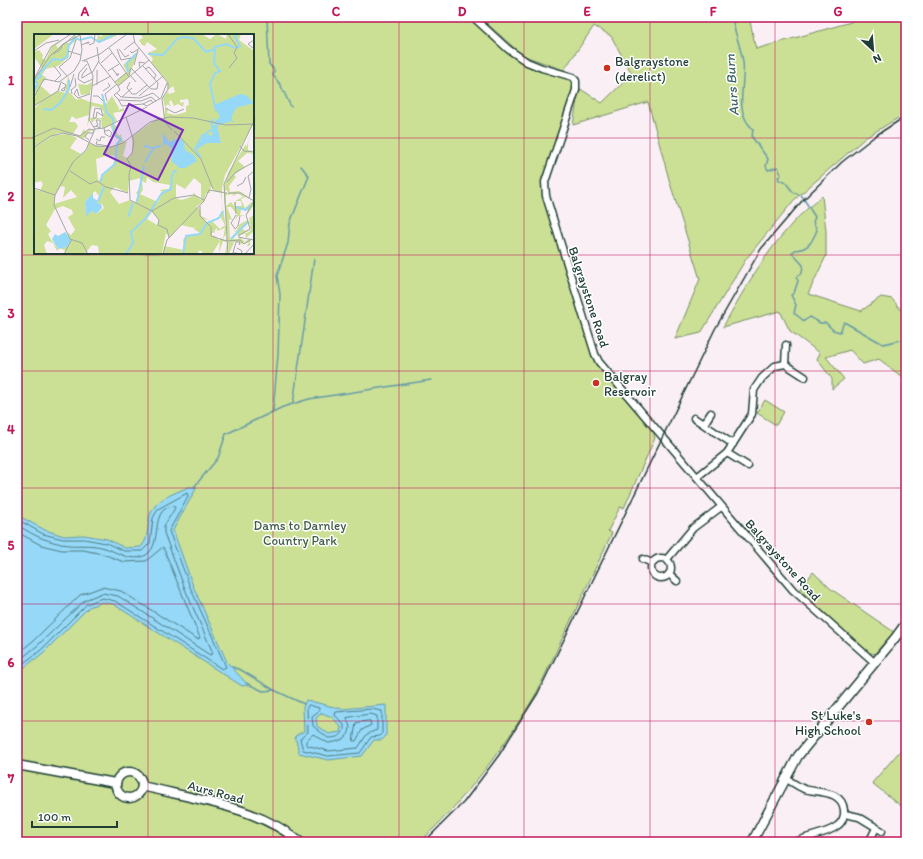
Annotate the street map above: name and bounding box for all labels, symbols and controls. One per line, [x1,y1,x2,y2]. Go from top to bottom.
text: A [80,4,90,19]
text: B [206,4,215,19]
text: C [332,4,341,19]
text: D [458,4,467,19]
text: E [583,4,591,19]
text: F [710,4,717,19]
text: G [834,4,843,19]
north arrow [853,30,893,70]
inset map [34,34,254,254]
text: N [871,51,883,66]
place label: Balgraystone (derelict) [615,54,689,84]
water label: Aurs Burn [721,54,743,116]
marker: Balgraystone (derelict) [602,63,612,73]
text: 1 [8,73,14,88]
text: 2 [8,189,15,204]
street label: Balgraystone Road [566,245,612,349]
text: 3 [7,306,15,321]
place label: Balgray Reservoir [604,369,657,399]
marker: Balgray Reservoir [591,378,601,388]
text: 4 [7,422,15,437]
street label: Balgraystone Road [742,516,824,604]
park label: Dams to Darnley Country Park [254,518,346,548]
text: 5 [8,538,15,553]
text: 6 [8,655,15,670]
place label: St Luke's High School [795,708,861,738]
marker: St Luke's High School [864,717,874,727]
text: 7 [7,771,15,786]
street label: Aurs Road [186,777,246,807]
scale bar [32,803,117,829]
text: 100 m [38,810,71,824]

